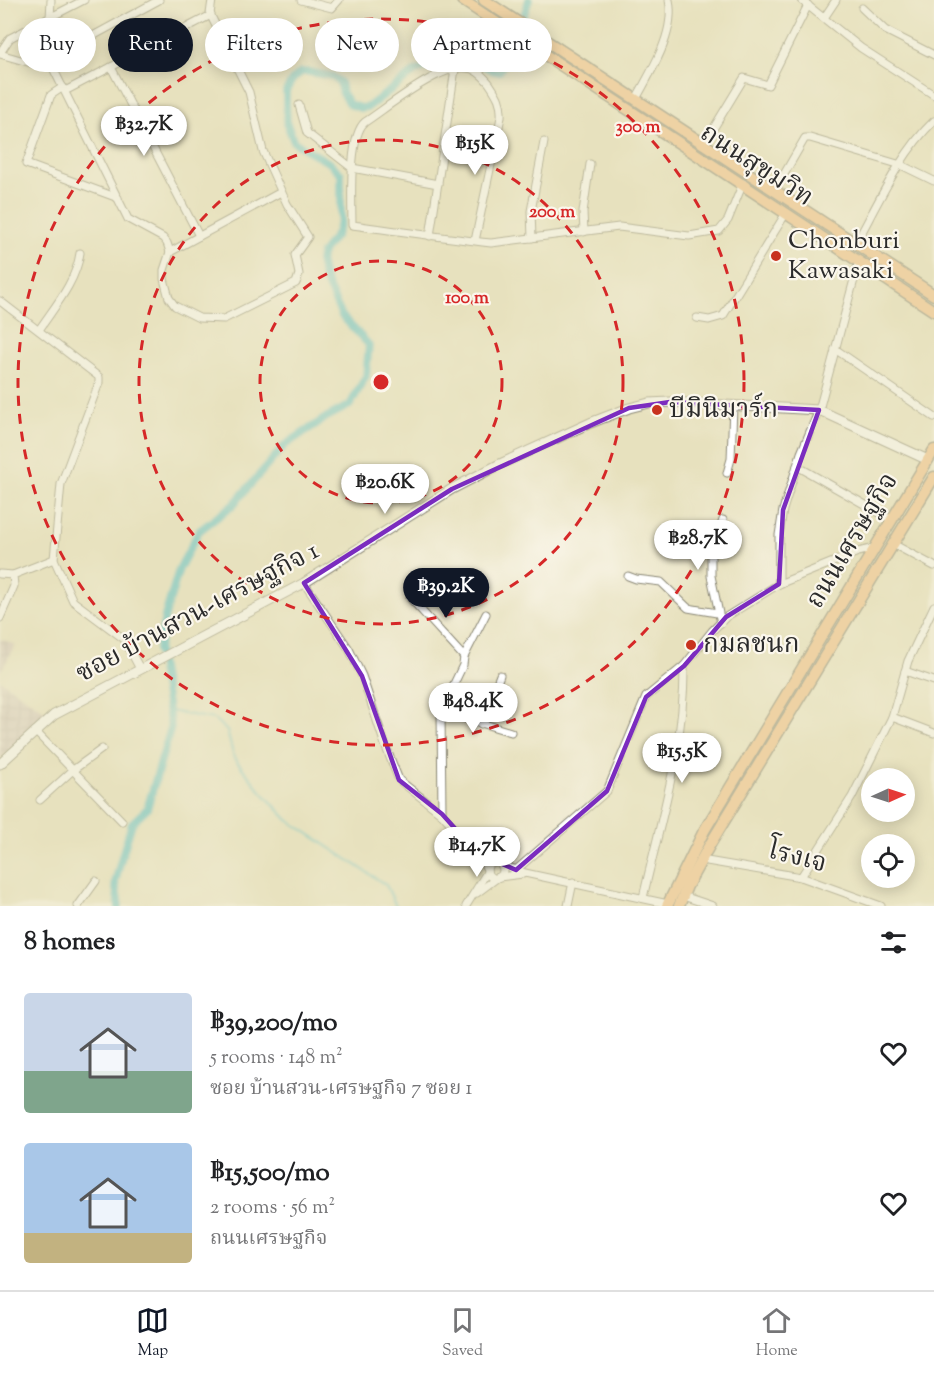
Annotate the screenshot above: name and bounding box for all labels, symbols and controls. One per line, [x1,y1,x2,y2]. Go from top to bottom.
chip: Buy [18,18,96,72]
chip: Rent [108,18,193,72]
chip: Filters [205,18,303,72]
chip: New [315,18,399,72]
chip: Apartment [411,18,552,72]
pin: ฿32.7K [95,106,193,157]
text: ฿32.7K [115,111,173,140]
text: 300 m [616,115,661,141]
street label: ถนนสุขุมวิท [692,116,820,216]
pin: ฿15K [439,125,511,176]
text: ฿15K [455,130,495,159]
text: 200 m [529,200,575,226]
place label: Chonburi Kawasaki [788,223,900,290]
marker: Chonburi Kawasaki [769,249,783,263]
text: 100 m [445,286,489,312]
centre of rings [371,372,391,392]
place label: บีมินิมาร์ก [669,392,778,429]
marker: บีมินิมาร์ก [650,403,664,417]
pin: ฿20.6K [336,464,434,515]
street label: ถนนเศรษฐกิจ [798,466,908,616]
text: ฿20.6K [355,469,415,498]
pin: ฿28.7K [649,520,747,571]
text: ฿28.7K [668,525,728,554]
street label: ซอย บ้านสวน-เศรษฐกิจ 1 [70,533,326,693]
pin: ฿39.2K [397,568,495,619]
text: ฿39.2K [417,573,475,602]
place label: กมลชนก [703,627,800,664]
marker: กมลชนก [684,638,698,652]
pin: ฿48.4K [424,683,522,734]
text: ฿48.4K [443,688,503,717]
pin: ฿15.5K [633,733,731,784]
text: ฿15.5K [656,738,708,767]
north arrow [861,768,915,822]
map controls [861,768,915,888]
pin: ฿14.7K [428,827,526,878]
street label: โรงเจ [763,831,831,883]
text: ฿14.7K [448,832,506,861]
button: locate [861,834,915,888]
text: 8 homes [24,924,115,961]
icon: filters [877,926,910,959]
text: ฿39,200/mo [210,1005,338,1042]
icon: home [72,1017,144,1089]
icon: heart [877,1037,910,1070]
text: 5 rooms · 148 m² [210,1044,343,1073]
text: ซอย บ้านสวน-เศรษฐกิจ 7 ซอย 1 [210,1075,472,1104]
text: ฿15,500/mo [210,1155,330,1192]
icon: home [72,1167,144,1239]
icon: heart [877,1187,910,1220]
text: 2 rooms · 56 m² [210,1194,335,1223]
text: ถนนเศรษฐกิจ [210,1225,327,1254]
tab: Map [136,1304,169,1363]
tab: Saved [442,1304,483,1363]
tab: Home [756,1304,798,1363]

